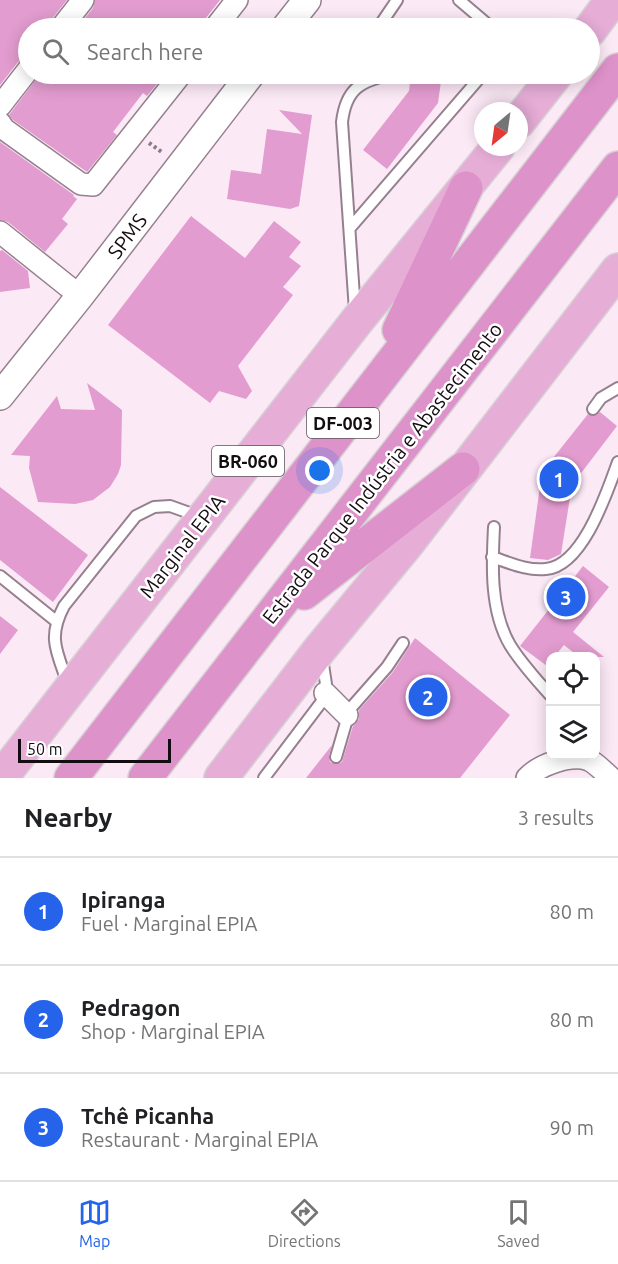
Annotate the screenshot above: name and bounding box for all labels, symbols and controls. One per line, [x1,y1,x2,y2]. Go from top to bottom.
search box [18,18,600,84]
icon: search [39,35,72,68]
text: Search here [87,39,203,64]
north arrow [474,102,528,156]
street label: SPMS [103,209,151,263]
street label: Estrada Parque Indústria e Abastecimento [257,318,507,628]
road number: DF-003 [307,408,379,438]
road number: BR-060 [212,446,284,476]
your location [305,456,334,485]
pin: 1 [540,456,578,502]
street label: Marginal EPIA [135,490,229,602]
pin: 3 [546,574,586,620]
map controls [546,652,600,760]
button: locate [546,652,600,706]
pin: 2 [408,674,448,720]
button: layers [546,706,600,760]
scale bar [18,736,171,764]
text: 50 m [27,740,63,758]
text: Nearby [24,803,112,832]
text: 3 results [518,806,594,829]
text: Ipiranga [81,887,166,912]
text: 1 [38,900,49,923]
text: 80 m [550,900,594,923]
text: Fuel · Marginal EPIA [81,912,257,935]
text: Pedragon [81,995,180,1020]
text: 2 [38,1008,49,1031]
text: 80 m [550,1008,594,1031]
text: Shop · Marginal EPIA [81,1020,265,1043]
text: Tchê Picanha [81,1103,214,1128]
text: 3 [38,1116,49,1139]
text: 90 m [550,1116,594,1139]
text: Restaurant · Marginal EPIA [81,1128,318,1151]
tab: Map [78,1196,111,1250]
tab: Directions [268,1196,341,1250]
tab: Saved [497,1196,540,1250]

